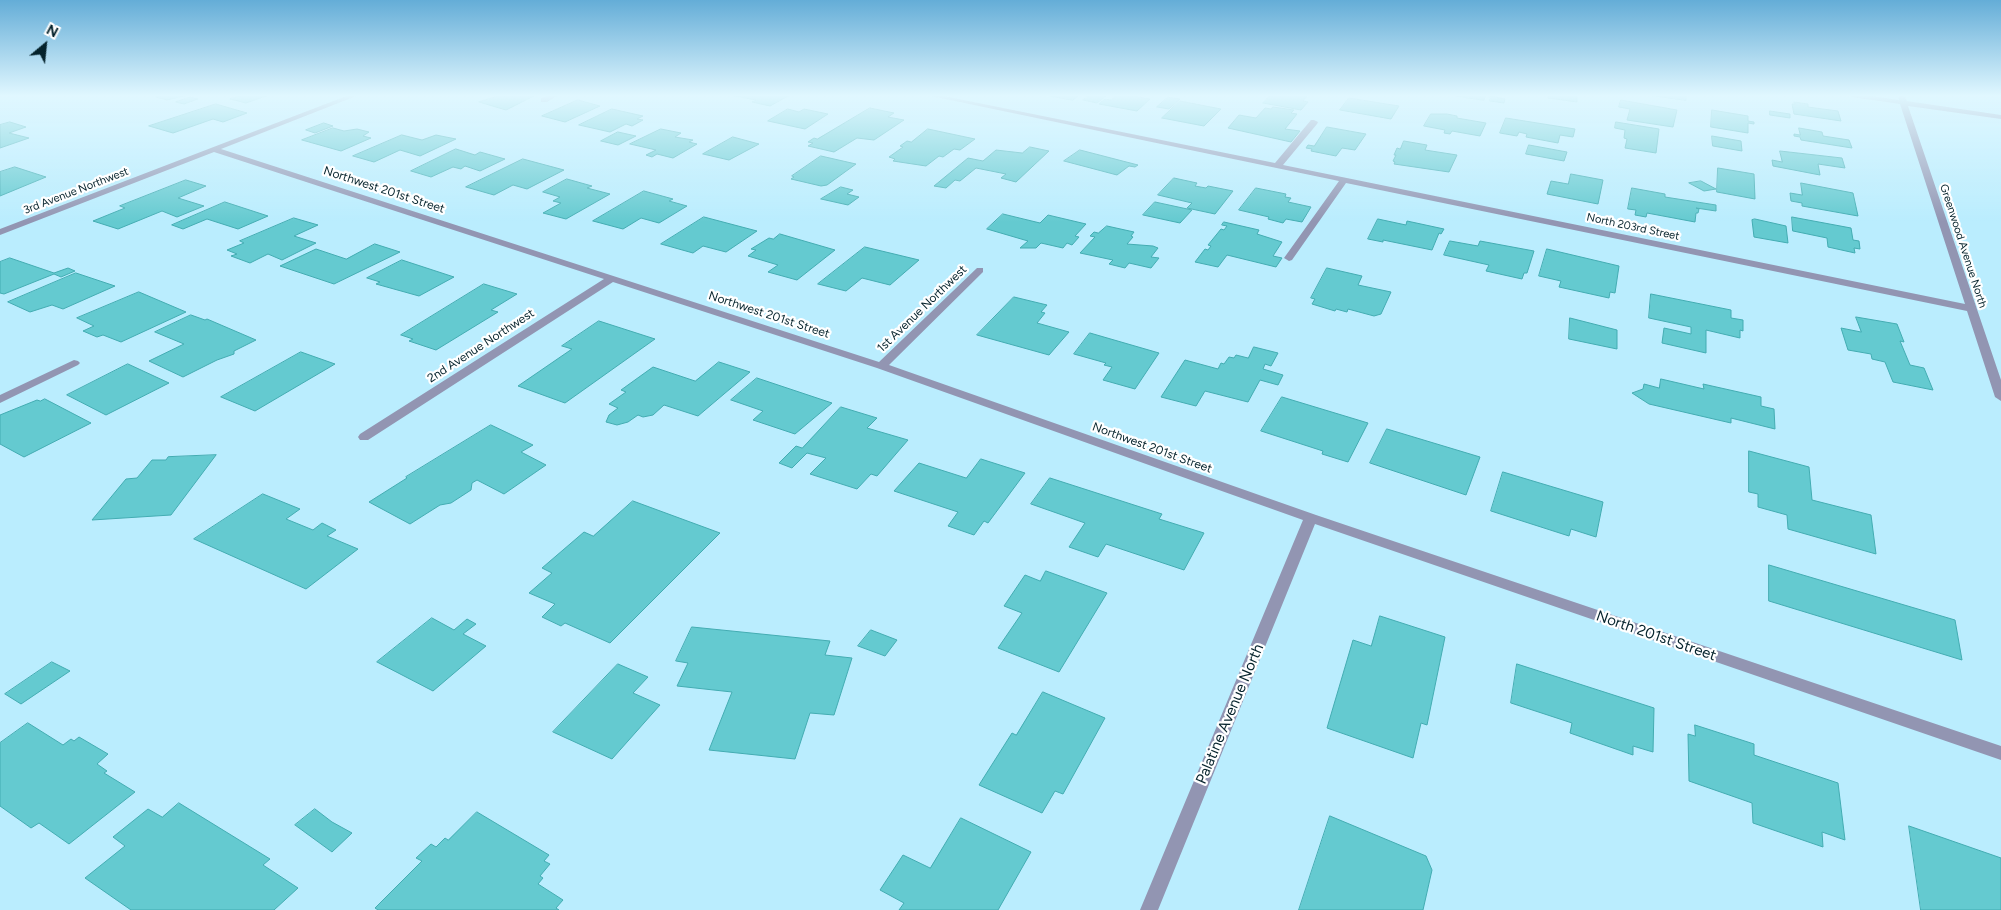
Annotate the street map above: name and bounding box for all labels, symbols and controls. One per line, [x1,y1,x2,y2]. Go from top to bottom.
north arrow [20,20,70,70]
text: N [43,21,61,41]
street label: Northwest 201st Street [322,164,446,216]
street label: 3rd Avenue Northwest [22,165,130,217]
street label: Greenwood Avenue North [1937,182,1989,310]
street label: North 203rd Street [1585,211,1681,243]
street label: 1st Avenue Northwest [874,262,970,356]
street label: Northwest 201st Street [707,289,831,341]
street label: 2nd Avenue Northwest [425,306,537,386]
street label: Northwest 201st Street [1090,420,1214,476]
street label: North 201st Street [1594,607,1718,665]
street label: Palatine Avenue North [1192,641,1268,787]

